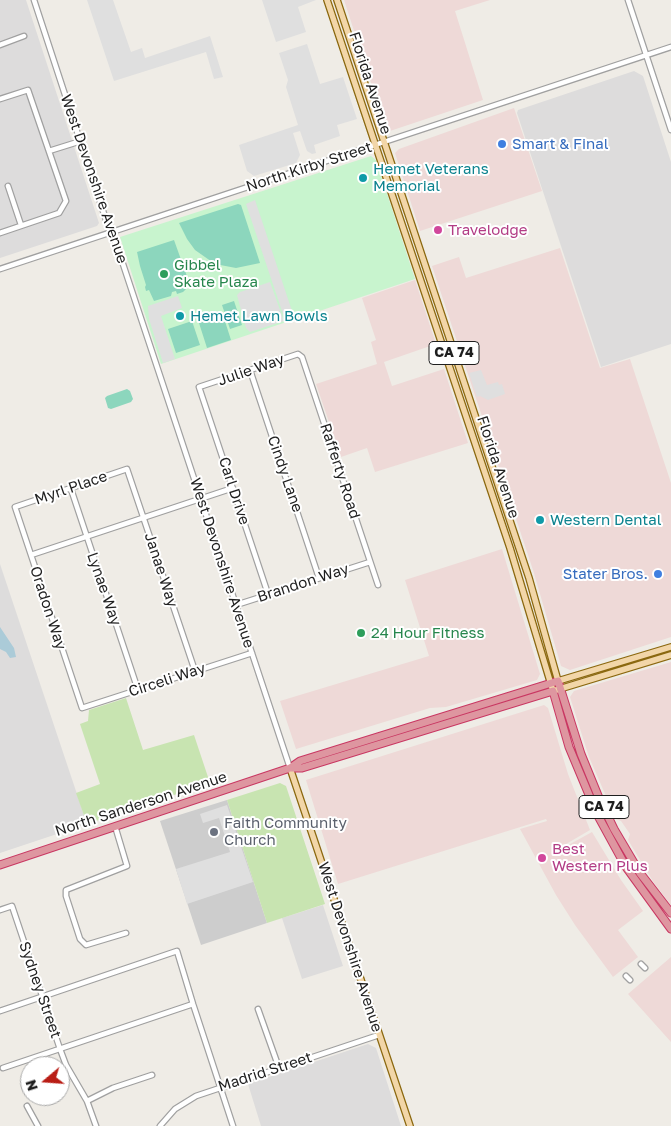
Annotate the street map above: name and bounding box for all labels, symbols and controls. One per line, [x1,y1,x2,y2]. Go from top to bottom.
street label: Florida Avenue [345,29,395,137]
street label: West Devonshire Avenue [57,92,131,266]
place label: Smart & Final [512,135,608,153]
street label: North Kirby Street [244,138,374,196]
marker: Smart & Final [496,138,508,150]
place label: Hemet Veterans Memorial [373,160,489,195]
marker: Hemet Veterans Memorial [357,172,369,184]
place label: Travelodge [448,221,527,239]
marker: Travelodge [432,224,444,236]
place label: Gibbel Skate Plaza [174,256,258,291]
marker: Gibbel Skate Plaza [158,268,170,280]
place label: Hemet Lawn Bowls [190,307,328,325]
marker: Hemet Lawn Bowls [174,310,186,322]
road number: CA 74 [429,342,479,364]
street label: Julie Way [215,350,287,390]
street label: Florida Avenue [473,413,523,521]
street label: Rafferty Road [316,421,364,521]
street label: Cindy Lane [263,433,307,515]
street label: Carl Drive [215,455,253,527]
street label: Myrl Place [32,467,110,509]
street label: West Devonshire Avenue [186,476,258,650]
place label: Western Dental [550,511,662,529]
marker: Western Dental [534,514,546,526]
street label: Janae Way [140,530,182,610]
street label: Lynae Way [83,550,125,628]
street label: Brandon Way [255,560,351,606]
street label: Oradon Way [26,564,70,652]
place label: Stater Bros. [563,565,648,583]
marker: Stater Bros. [652,568,664,580]
place label: 24 Hour Fitness [371,624,484,642]
marker: 24 Hour Fitness [355,627,367,639]
street label: Circeli Way [126,659,208,701]
street label: North Sanderson Avenue [53,768,229,840]
road number: CA 74 [579,796,629,819]
place label: Faith Community Church [224,814,347,849]
marker: Faith Community Church [208,826,220,838]
place label: Best Western Plus [552,840,648,875]
marker: Best Western Plus [536,852,548,864]
street label: West Devonshire Avenue [314,860,386,1034]
street label: Sydney Street [15,939,65,1041]
street label: Madrid Street [216,1048,314,1096]
north arrow [20,1056,70,1106]
text: N [21,1078,41,1093]

